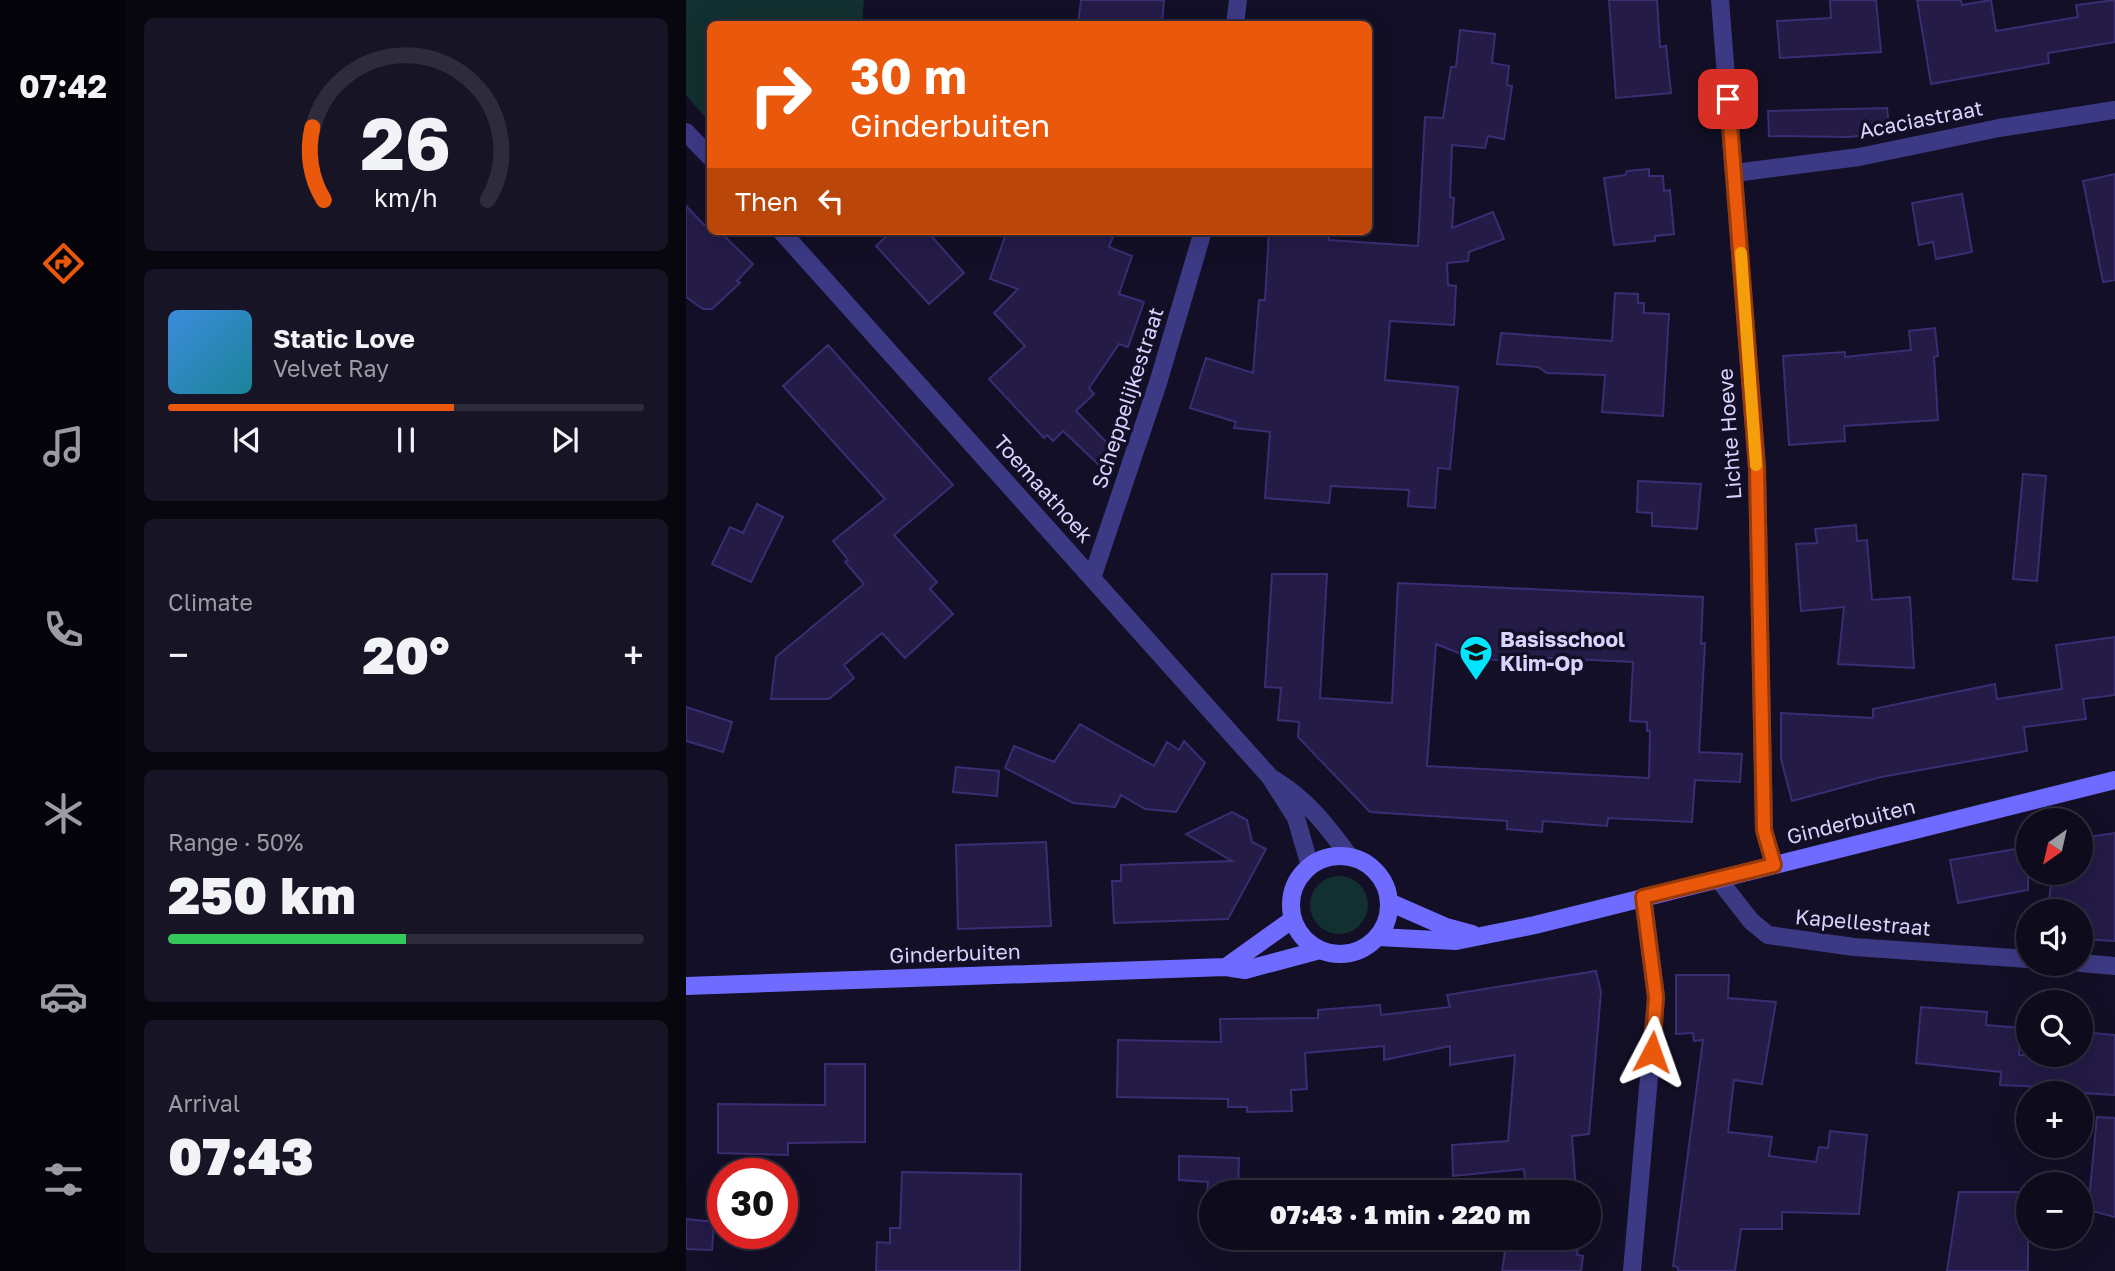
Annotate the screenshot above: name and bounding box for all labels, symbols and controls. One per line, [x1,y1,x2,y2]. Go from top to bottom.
text: 30 m [850,46,967,105]
icon: right [735,49,826,140]
text: 07:42 [19,67,107,105]
pin [1698,69,1758,129]
icon: arrive [1709,80,1747,118]
street label: Acaciastraat [1857,94,1985,144]
text: 26 [361,100,451,187]
text: Ginderbuiten [850,106,1050,144]
text: km/h [374,182,438,213]
icon: left [812,182,850,220]
text: Then [735,186,798,217]
icon: directions [39,239,88,288]
street label: Scheppelijkestraat [1085,304,1169,492]
text: Static Love [273,323,415,354]
text: Velvet Ray [273,354,389,382]
street label: Lichte Hoeve [1711,368,1747,501]
icon: previous [228,421,266,459]
icon: pause [387,421,425,459]
icon: next [546,421,584,459]
icon: music [39,422,88,471]
street label: Toemaathoek [989,429,1099,548]
text: Climate [168,588,253,616]
icon: phone [39,605,88,654]
text: 20° [363,623,449,685]
place label: Basisschool Klim-Op [1500,626,1625,676]
text: − [168,632,189,677]
text: + [623,632,644,677]
school or university icon: Basisschool Klim-Op [1457,633,1495,682]
icon: climate [39,789,88,838]
street label: Ginderbuiten [1784,793,1918,850]
north arrow [2016,808,2093,886]
map controls [2016,808,2093,1249]
text: Range · 50% [168,828,303,856]
text: 250 km [168,863,356,925]
button: sound [2016,899,2093,976]
street label: Kapellestraat [1794,903,1932,941]
street label: Ginderbuiten [889,938,1021,968]
icon: car [39,972,88,1021]
button: search [2016,990,2093,1067]
position arrow [1615,1015,1689,1089]
button: + [2016,1081,2093,1158]
text: Arrival [168,1089,240,1117]
text: 07:43 [168,1124,314,1186]
icon: filters [39,1155,88,1204]
speed limit sign: 30 [707,1158,798,1249]
button: − [2016,1172,2093,1249]
text: 07:43 · 1 min · 220 m [1270,1199,1530,1230]

